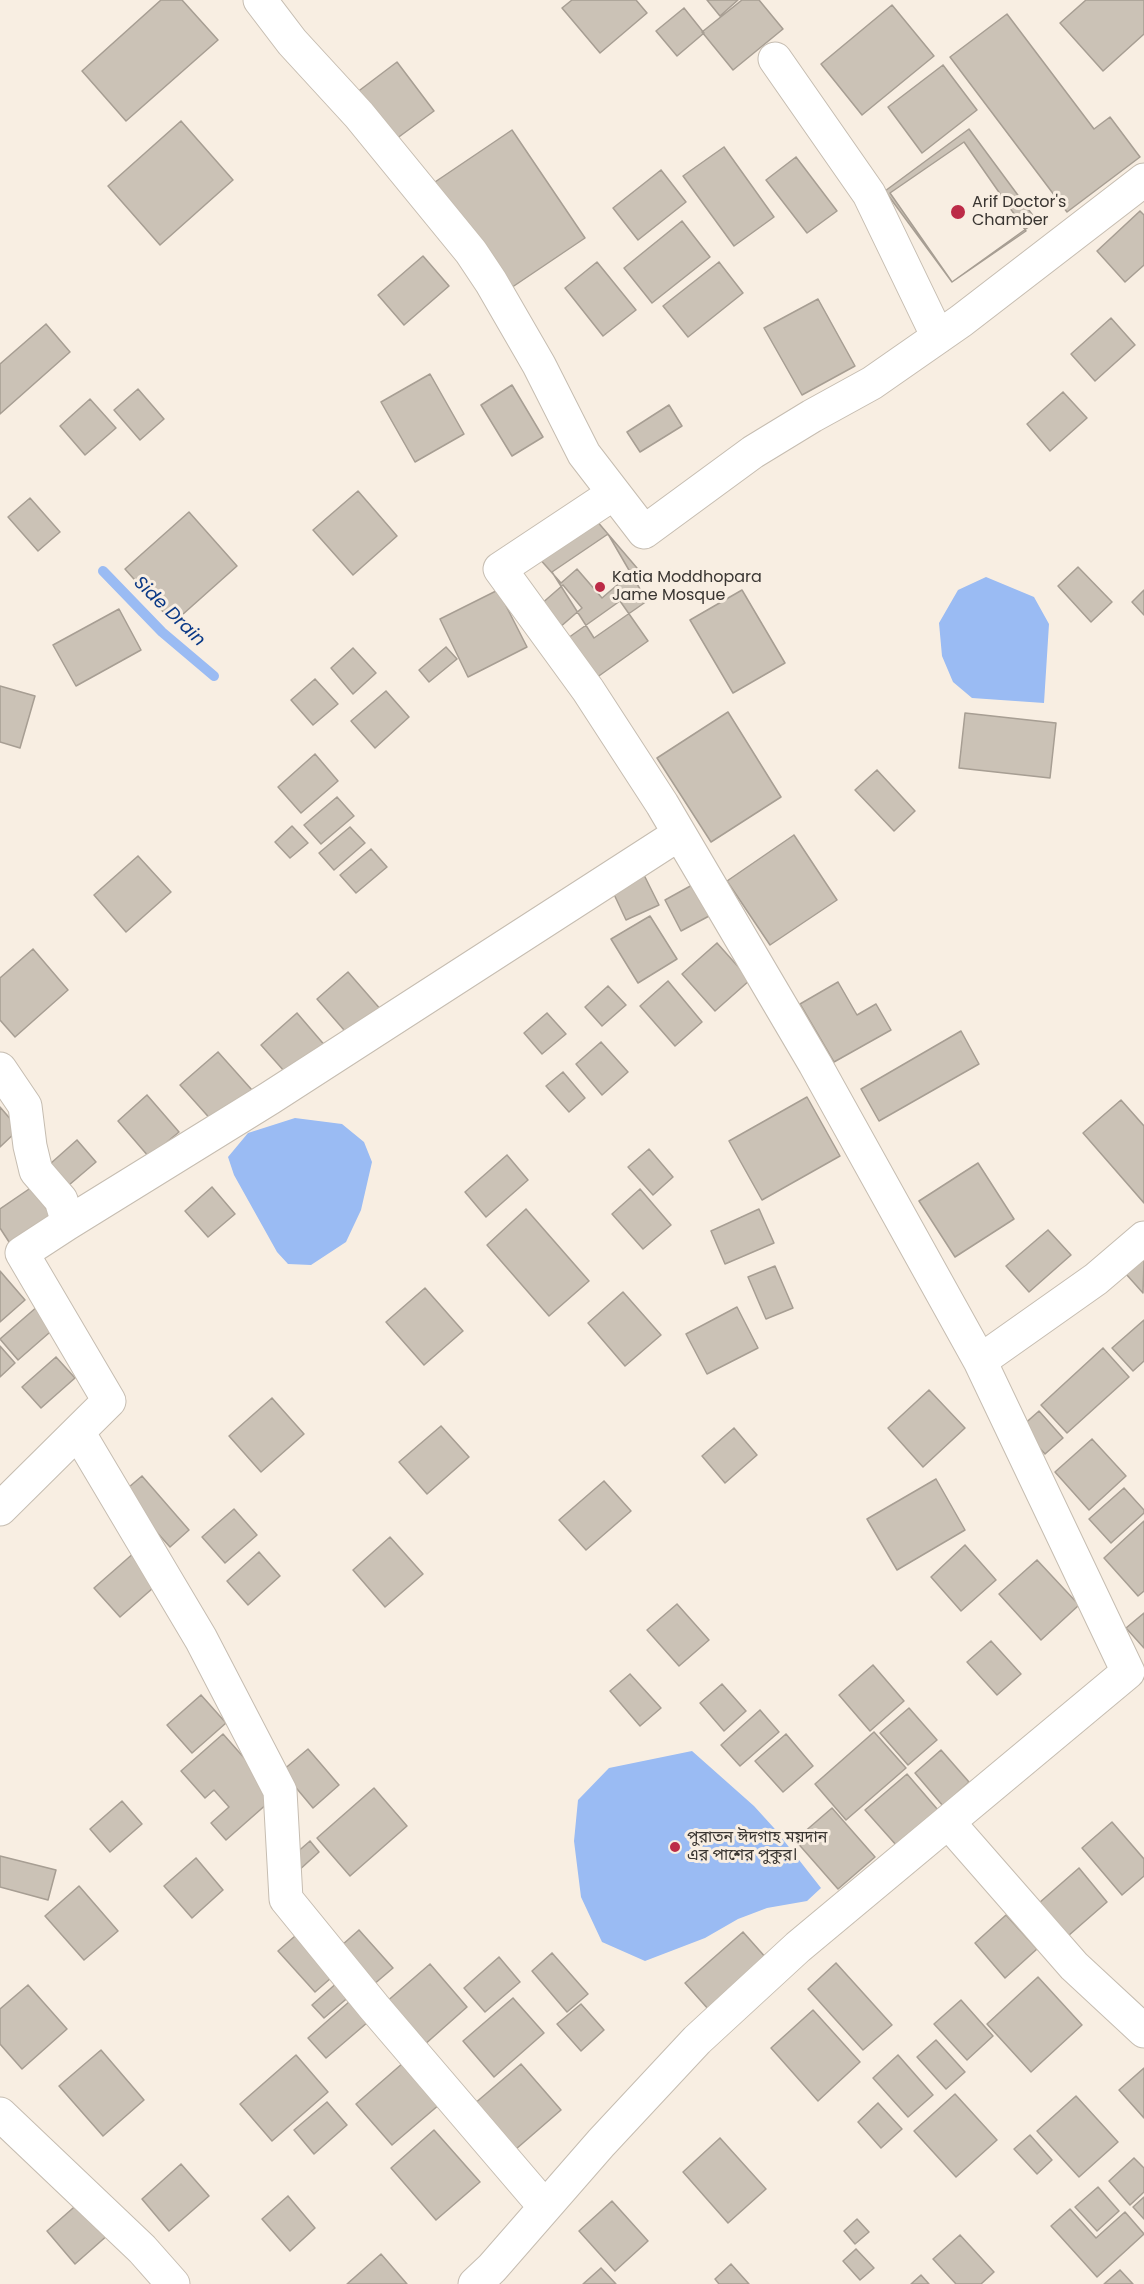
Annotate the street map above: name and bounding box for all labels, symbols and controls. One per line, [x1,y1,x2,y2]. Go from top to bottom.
place label: Arif Doctor's Chamber [972,193,1066,231]
marker: Arif Doctor's Chamber [949,203,967,221]
place label: Katia Moddhopara Jame Mosque [612,568,762,606]
water label: Side Drain [129,573,209,651]
marker: Katia Moddhopara Jame Mosque [593,580,607,594]
place label: পুরাতন ঈদগাহ ময়দান এর পাশের পুকুর। [687,1828,827,1866]
marker: পুরাতন ঈদগাহ ময়দান এর পাশের পুকুর। [668,1840,682,1854]

